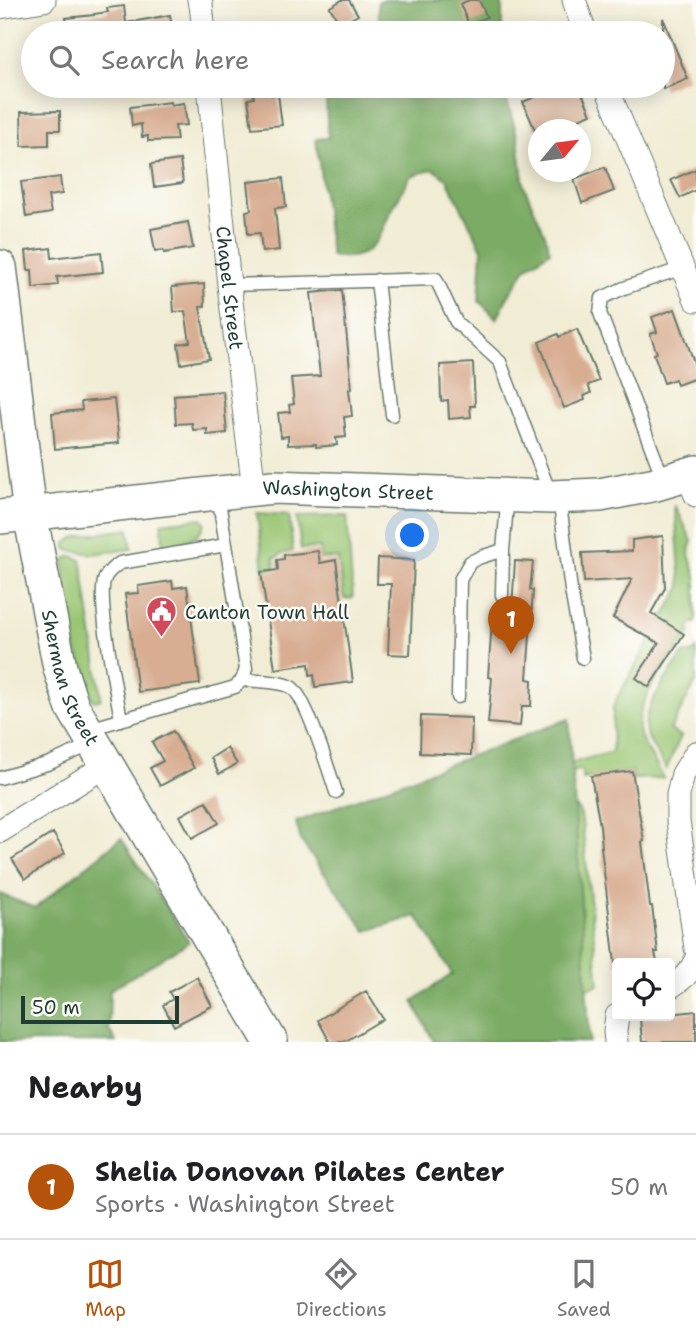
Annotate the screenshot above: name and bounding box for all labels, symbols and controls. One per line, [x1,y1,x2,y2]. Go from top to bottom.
search box [21,21,675,98]
icon: search [45,41,83,79]
text: Search here [101,42,250,77]
north arrow [528,119,591,182]
street label: Chapel Street [211,225,249,351]
street label: Washington Street [261,474,434,505]
your location [395,518,429,552]
public building icon: Canton Town Hall [145,595,179,639]
pin: 1 [488,596,534,654]
place label: Canton Town Hall [185,600,349,625]
street label: Sherman Street [36,607,105,750]
map controls [612,958,675,1021]
button: locate [612,958,675,1021]
scale bar [21,993,178,1025]
text: 50 m [32,995,80,1020]
text: Nearby [28,1067,143,1108]
text: Shelia Donovan Pilates Center [95,1154,504,1189]
text: 1 [46,1172,56,1202]
text: 50 m [610,1172,668,1202]
text: Sports · Washington Street [95,1189,395,1219]
tab: Map [85,1255,126,1322]
tab: Directions [296,1255,387,1322]
tab: Saved [557,1255,611,1322]

